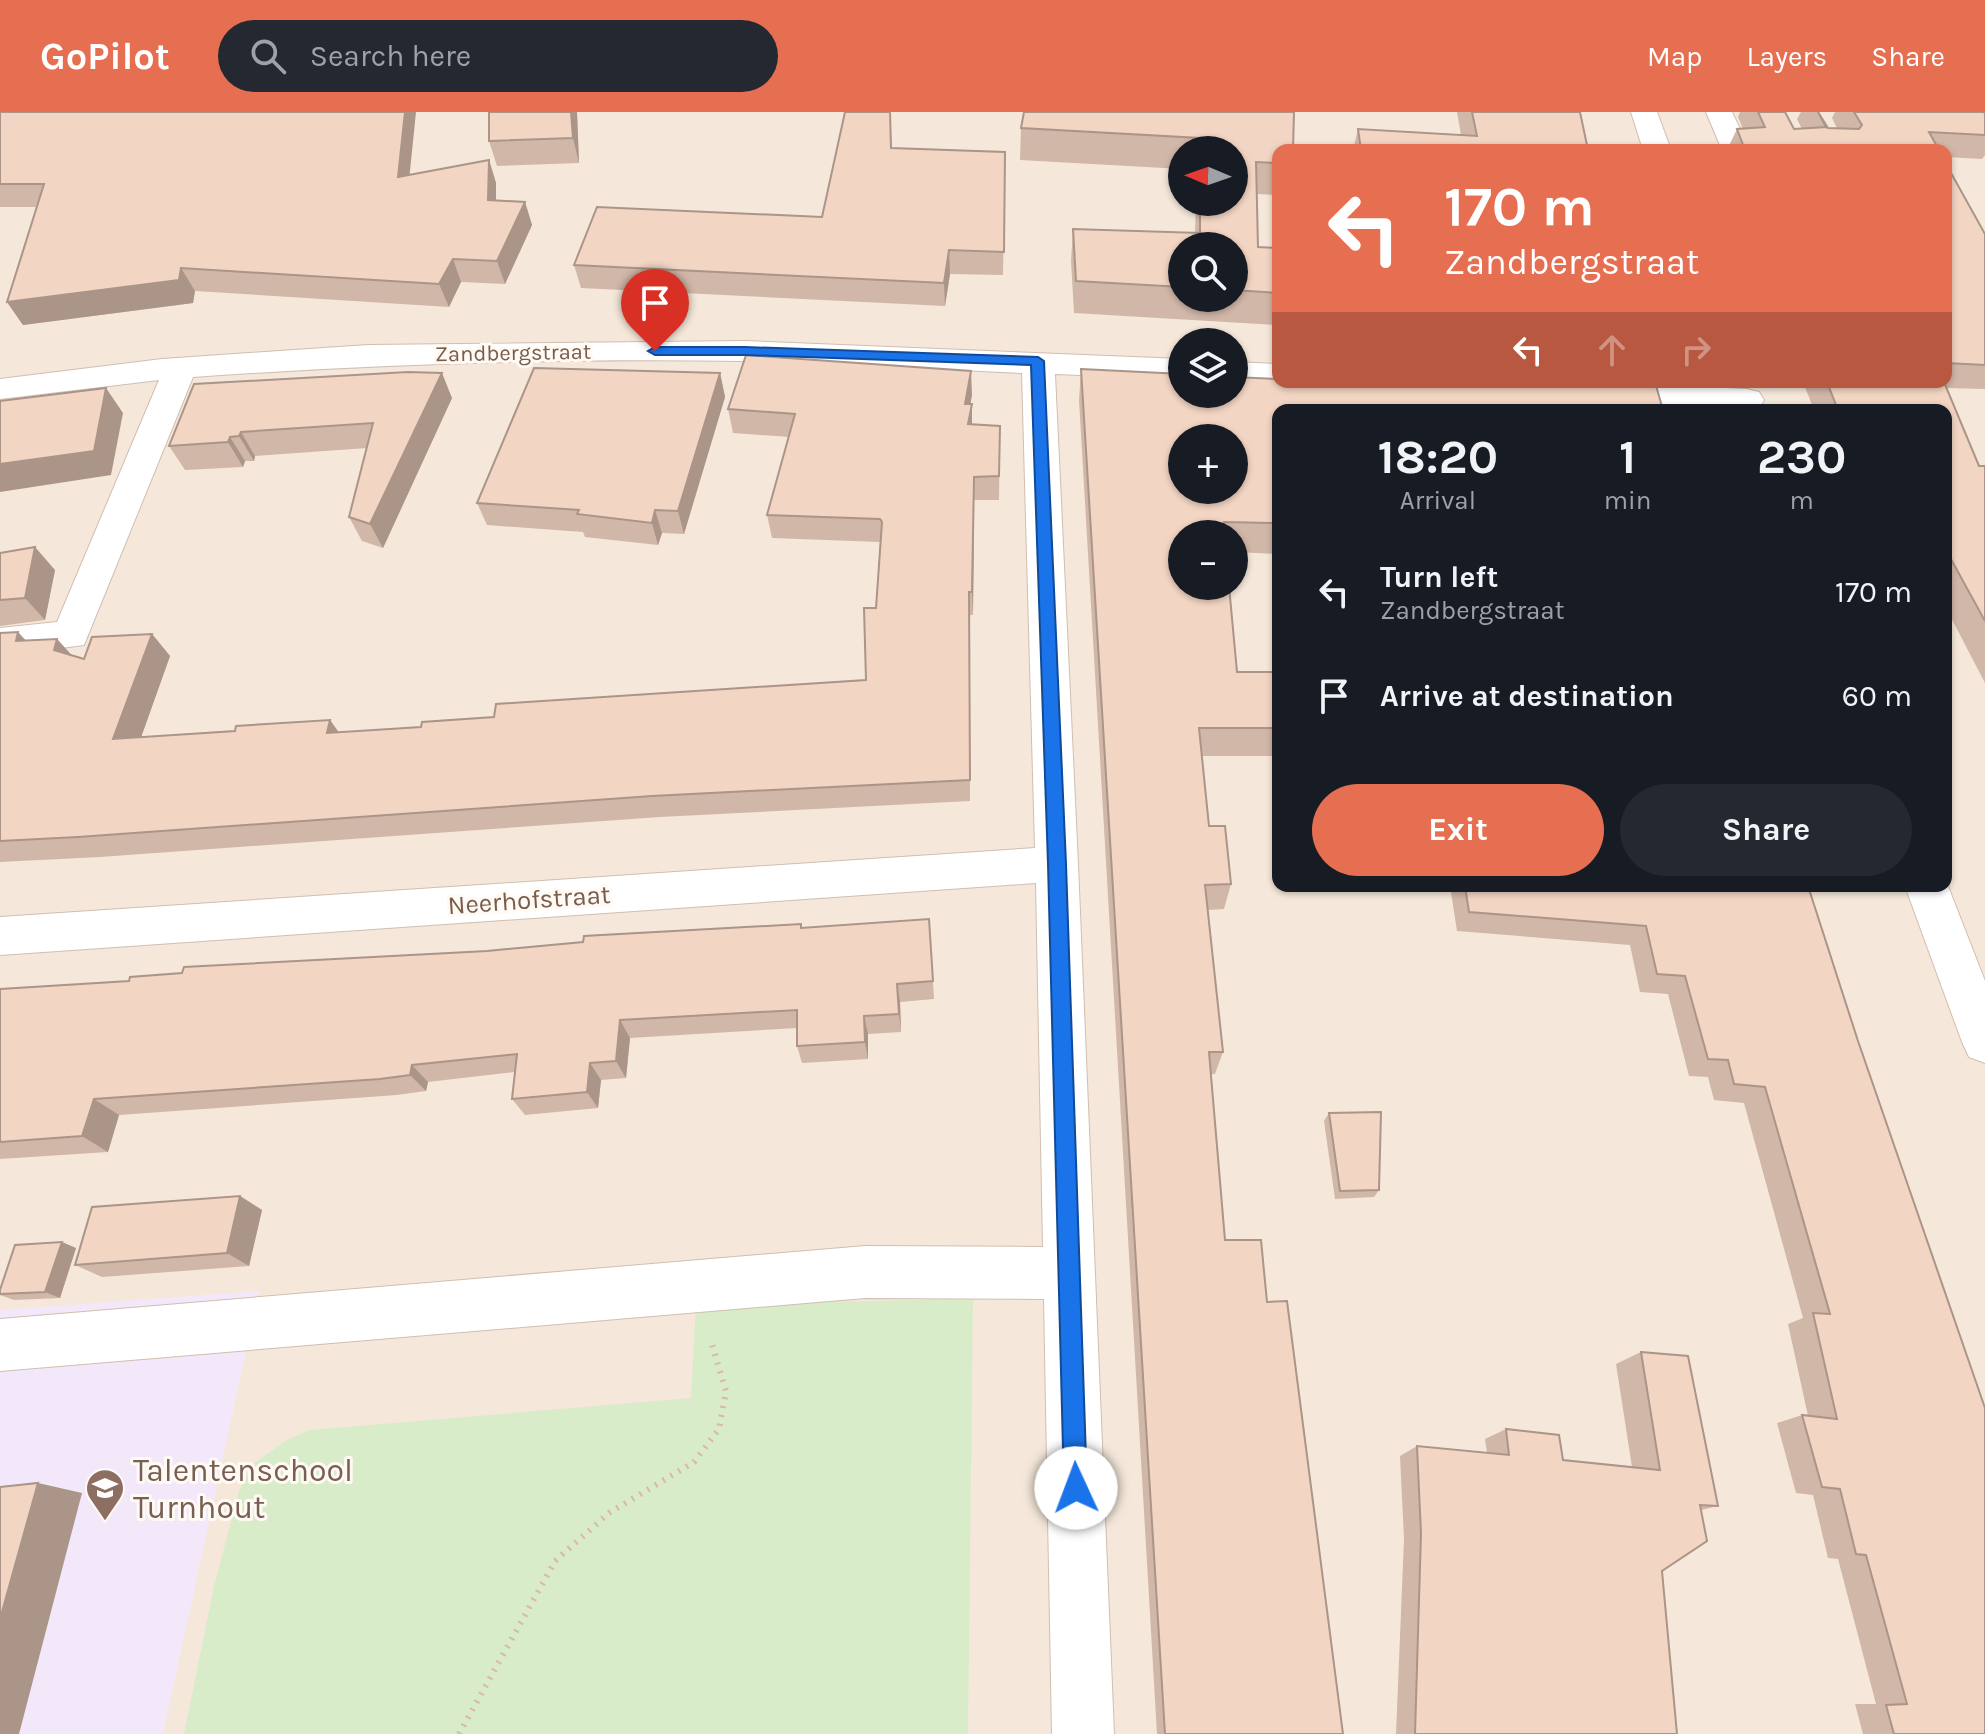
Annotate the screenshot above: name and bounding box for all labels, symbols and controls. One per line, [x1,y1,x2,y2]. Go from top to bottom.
search box [218,20,778,92]
text: GoPilot [40,34,170,79]
icon: search [246,34,290,78]
text: Search here [310,38,471,74]
text: Map [1647,40,1702,73]
text: Layers [1746,40,1827,73]
text: Share [1871,40,1945,73]
north arrow [1168,136,1248,216]
map controls [1168,136,1248,600]
text: 170 m [1444,174,1595,239]
icon: left [1312,176,1416,280]
button: search [1168,232,1248,312]
text: Zandbergstraat [1444,241,1699,283]
pin [621,269,689,351]
icon: arrive [633,281,677,325]
button: layers [1168,328,1248,408]
icon: left [1506,328,1550,372]
icon: ahead [1590,328,1634,372]
icon: right [1674,328,1718,372]
street label: Zandbergstraat [435,339,591,367]
button: + [1168,424,1248,504]
text: 18:20 [1378,429,1498,485]
text: 1 [1619,429,1636,485]
text: 230 [1757,429,1846,485]
text: Arrival [1400,485,1476,516]
text: min [1604,485,1651,516]
text: m [1790,485,1814,516]
button: − [1168,520,1248,600]
text: Turn left [1380,559,1498,595]
icon: left [1312,570,1356,614]
text: 170 m [1835,574,1912,610]
text: Zandbergstraat [1380,595,1564,626]
icon: arrive [1312,674,1356,718]
text: Arrive at destination [1380,678,1674,714]
text: 60 m [1842,678,1912,714]
button: Exit [1312,784,1604,876]
button: Share [1620,784,1912,876]
street label: Neerhofstraat [446,879,612,921]
position arrow [1034,1446,1118,1530]
place label: Talentenschool Turnhout [133,1452,353,1526]
school or university icon: Talentenschool Turnhout [84,1467,126,1522]

